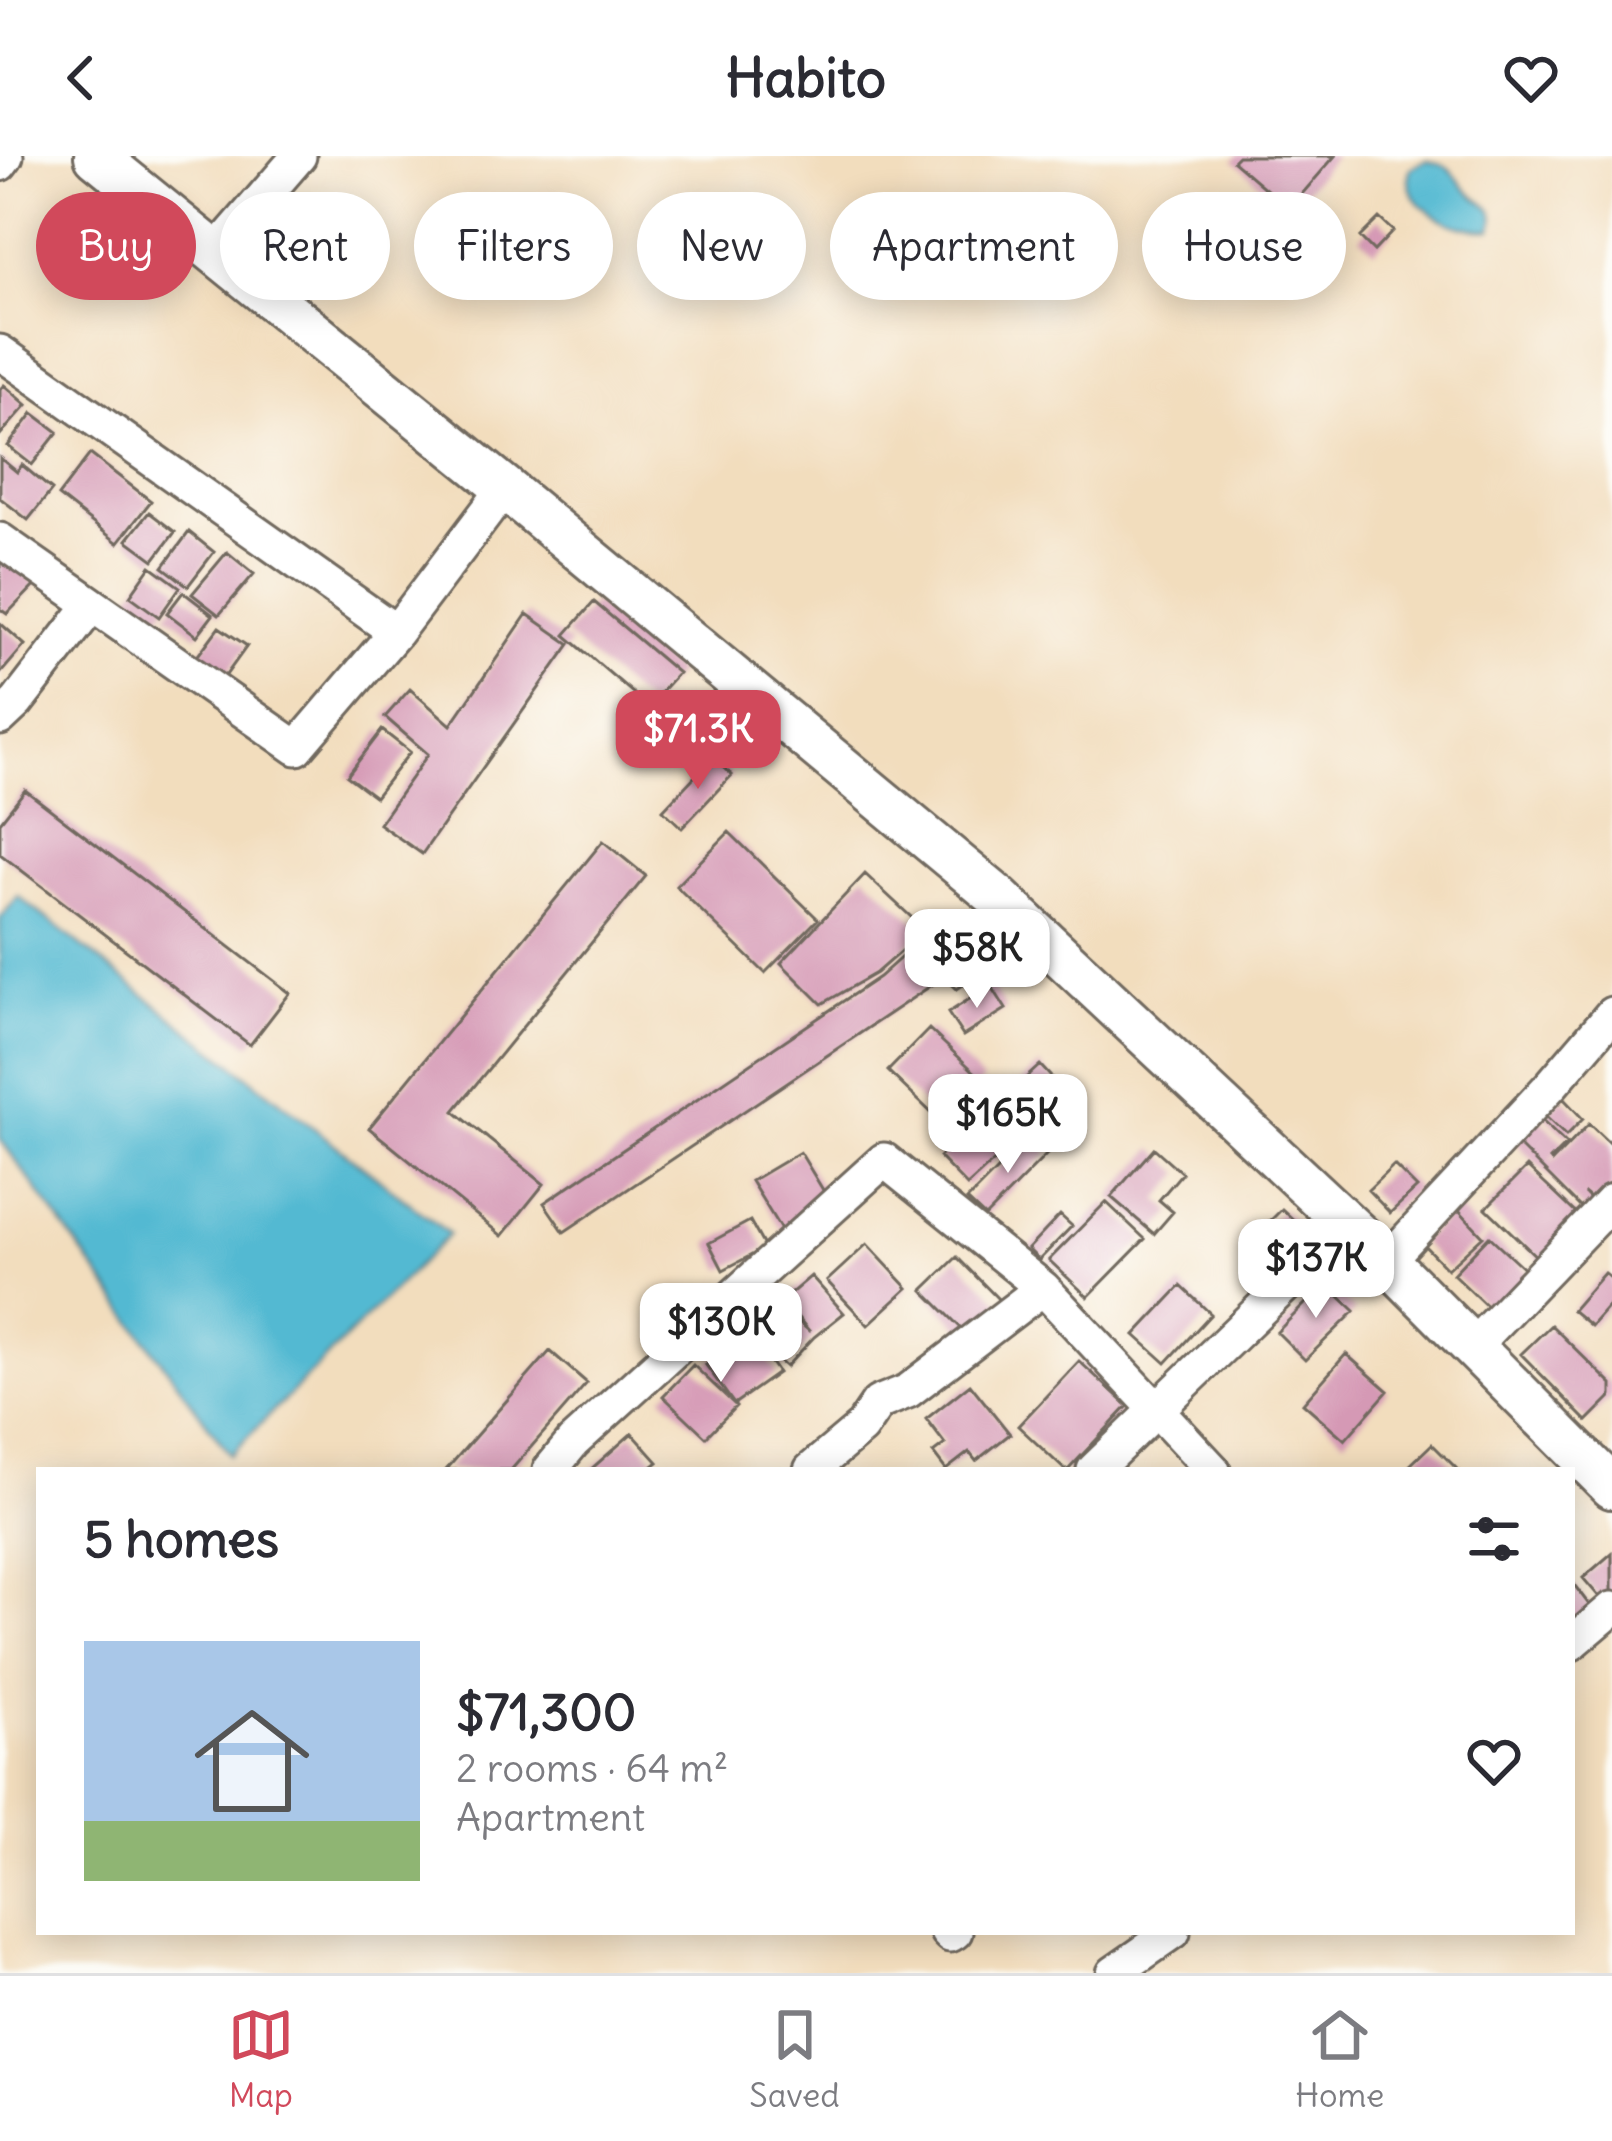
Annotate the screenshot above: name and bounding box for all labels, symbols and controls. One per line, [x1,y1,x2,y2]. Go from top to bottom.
text: Habito [726,44,886,112]
icon: back [48,45,114,111]
icon: heart [1498,45,1564,111]
chip: Buy [36,192,196,300]
chip: Rent [220,192,390,300]
chip: Filters [414,192,613,300]
chip: New [637,192,806,300]
chip: Apartment [830,192,1118,300]
chip: House [1142,192,1346,300]
pin: $71.3K [600,690,796,792]
text: $71.3K [643,704,753,753]
pin: $58K [906,909,1048,1011]
text: $58K [932,923,1022,972]
pin: $165K [924,1074,1092,1176]
text: $165K [955,1088,1061,1137]
pin: $137K [1232,1219,1400,1321]
text: $137K [1265,1233,1367,1282]
pin: $130K [637,1283,805,1385]
text: $130K [667,1297,775,1346]
icon: filters [1461,1506,1527,1572]
text: 5 homes [84,1507,279,1571]
text: $71,300 [456,1680,636,1744]
icon: home [180,1689,324,1833]
icon: heart [1461,1728,1527,1794]
text: 2 rooms · 64 m² [456,1744,728,1793]
text: Apartment [456,1793,645,1842]
tab: Map [228,2002,294,2116]
tab: Saved [749,2002,840,2116]
tab: Home [1295,2002,1384,2116]

